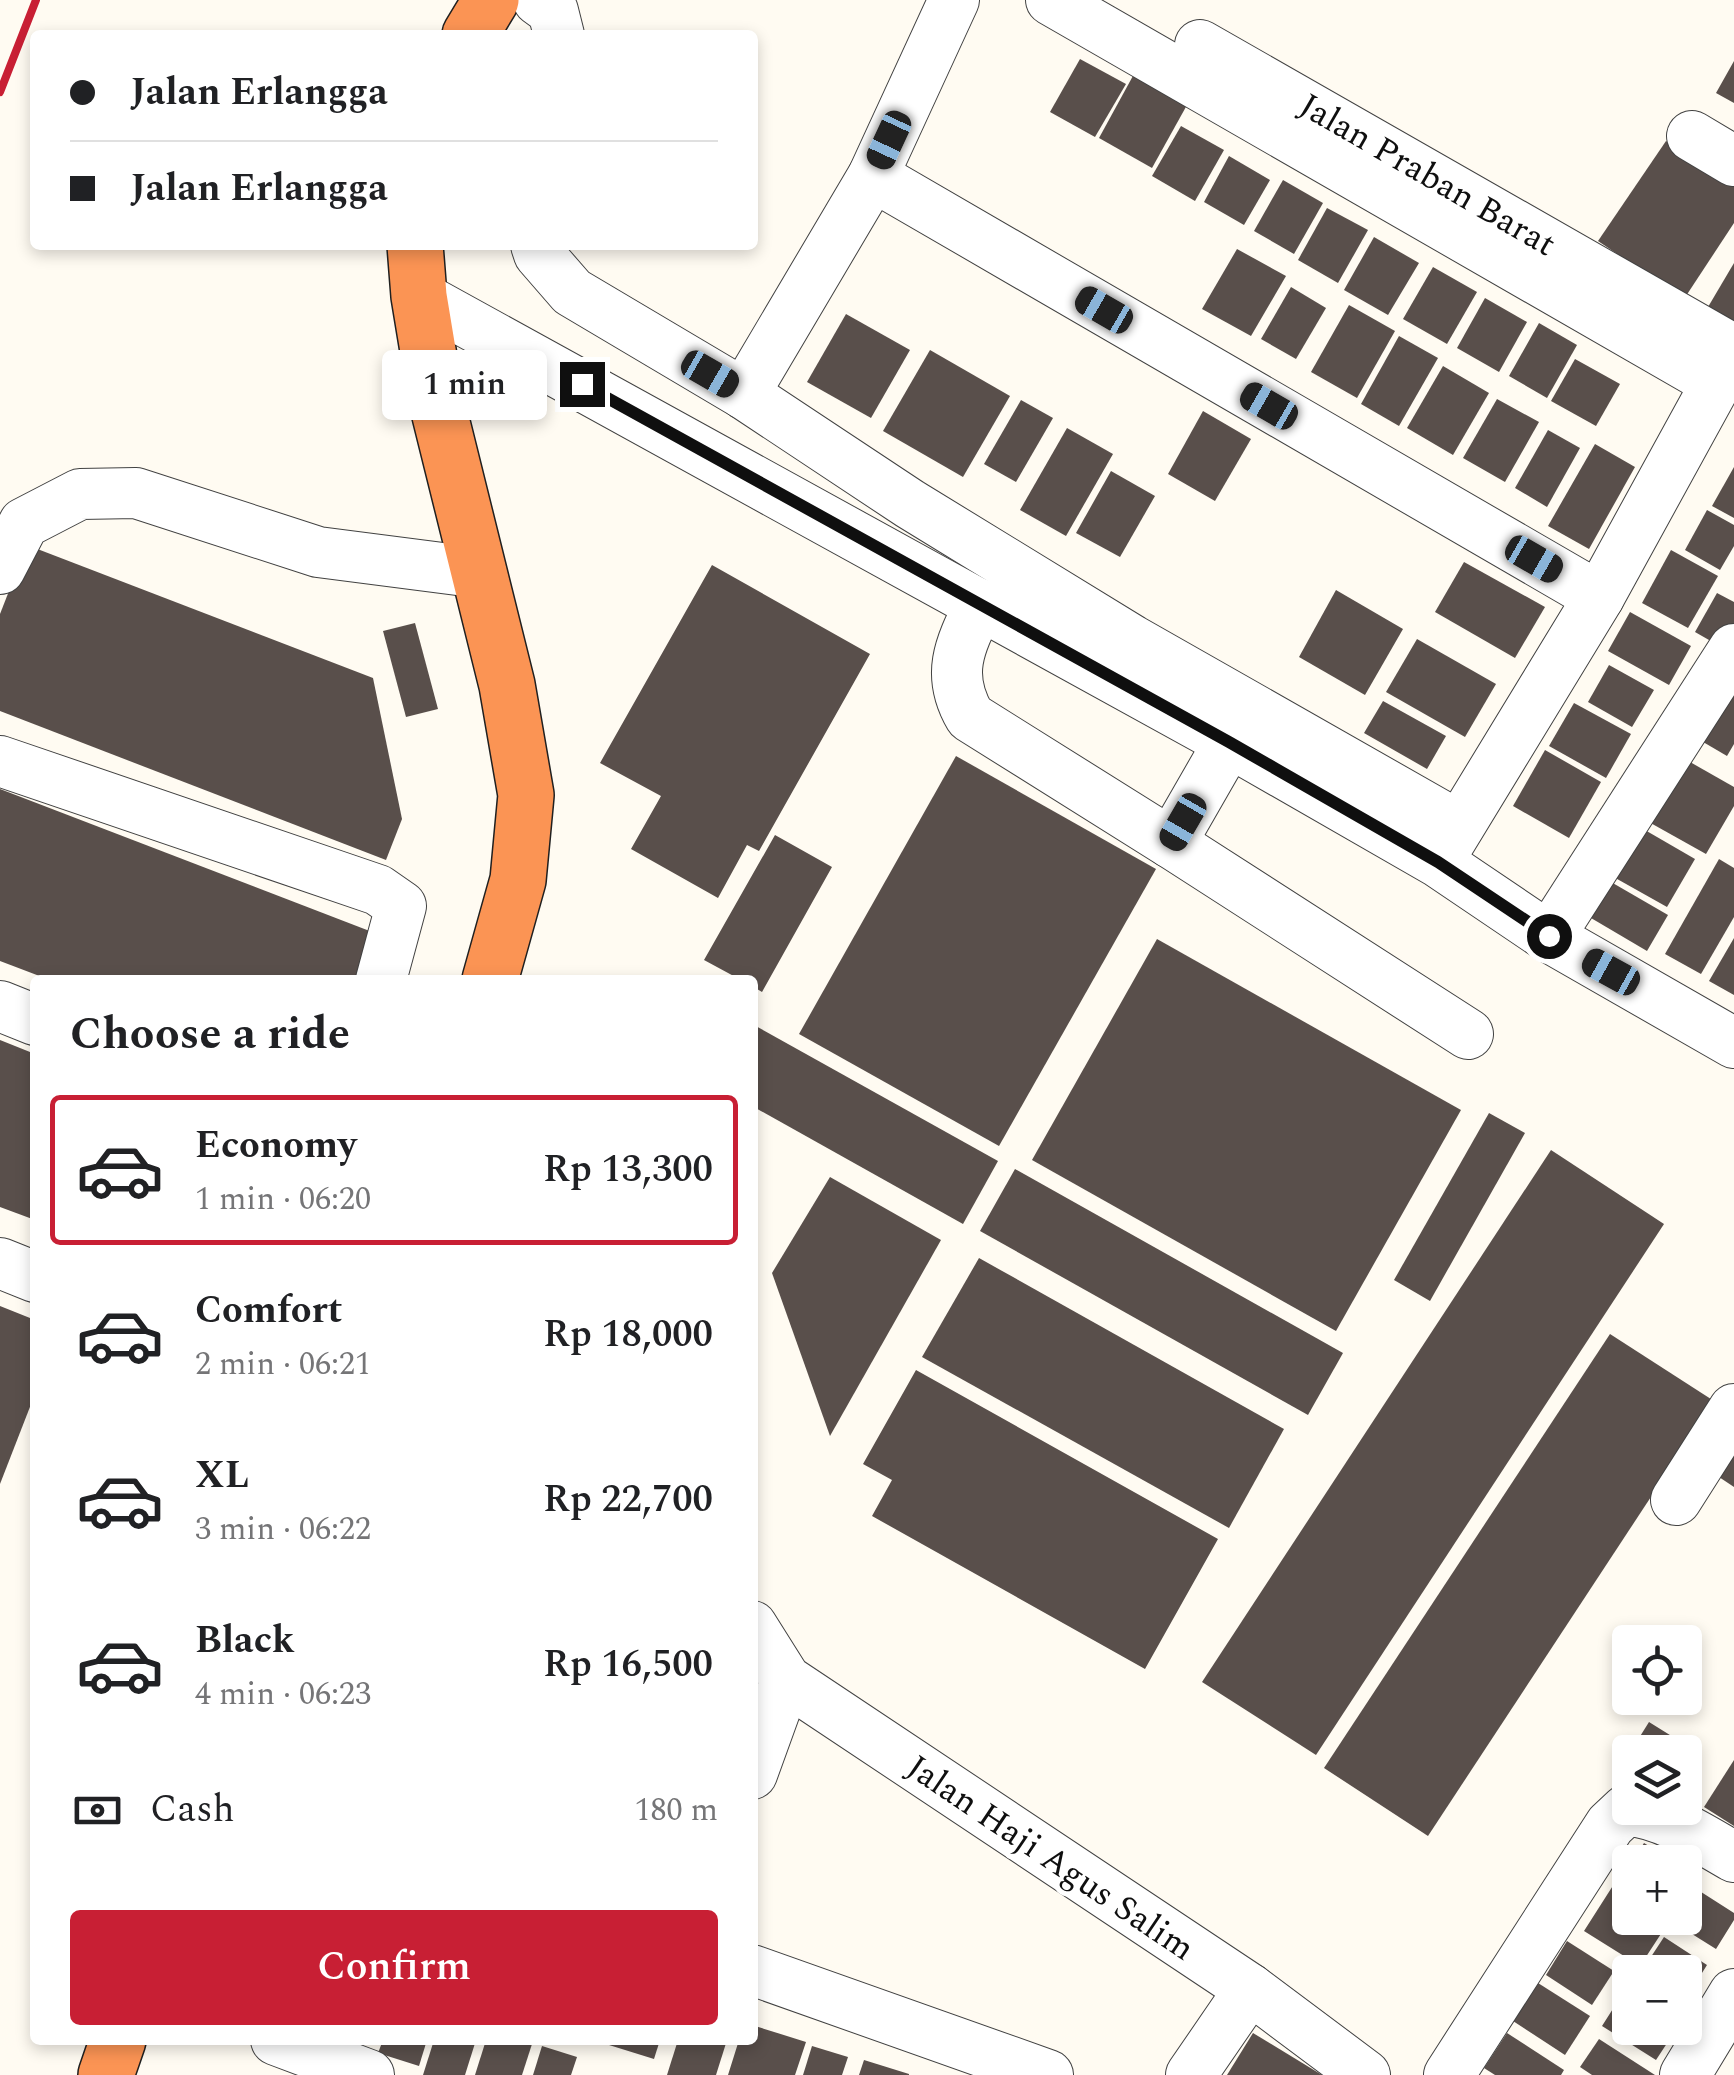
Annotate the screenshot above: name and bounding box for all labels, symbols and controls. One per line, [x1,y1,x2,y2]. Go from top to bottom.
text: Jalan Erlangga [130,64,388,122]
street label: Jalan Praban Barat [1289,80,1566,271]
car [863,106,915,174]
text: Jalan Erlangga [130,160,388,218]
car [1071,282,1137,338]
car [677,346,743,402]
callout: 1 min [382,349,547,419]
text: 1 min [423,360,506,409]
route end [560,362,605,407]
car [1236,378,1302,434]
car [1501,531,1567,587]
car [1155,789,1211,855]
route start [1527,914,1572,959]
car [1577,944,1645,1000]
text: Choose a ride [70,1000,350,1069]
text: Economy [195,1117,356,1175]
icon: car [75,1125,165,1215]
text: Rp 13,300 [543,1141,713,1199]
text: 1 min · 06:20 [195,1175,371,1224]
text: Comfort [195,1282,342,1340]
icon: car [75,1290,165,1380]
text: Rp 18,000 [543,1306,713,1364]
text: 2 min · 06:21 [195,1340,371,1389]
text: XL [195,1447,249,1505]
icon: car [75,1455,165,1545]
text: Rp 22,700 [543,1471,713,1529]
text: 3 min · 06:22 [195,1505,371,1554]
text: Black [195,1612,295,1670]
icon: car [75,1620,165,1710]
map controls [1612,1625,1702,2045]
button: locate [1612,1625,1702,1715]
text: Rp 16,500 [543,1636,713,1694]
text: 4 min · 06:23 [195,1670,371,1719]
button: layers [1612,1735,1702,1825]
street label: Jalan Haji Agus Salim [895,1742,1205,1975]
text: Cash [150,1781,235,1839]
icon: cash [70,1783,125,1838]
text: 180 m [634,1786,718,1835]
button: + [1612,1845,1702,1935]
button: Confirm [70,1910,718,2025]
button: − [1612,1955,1702,2045]

